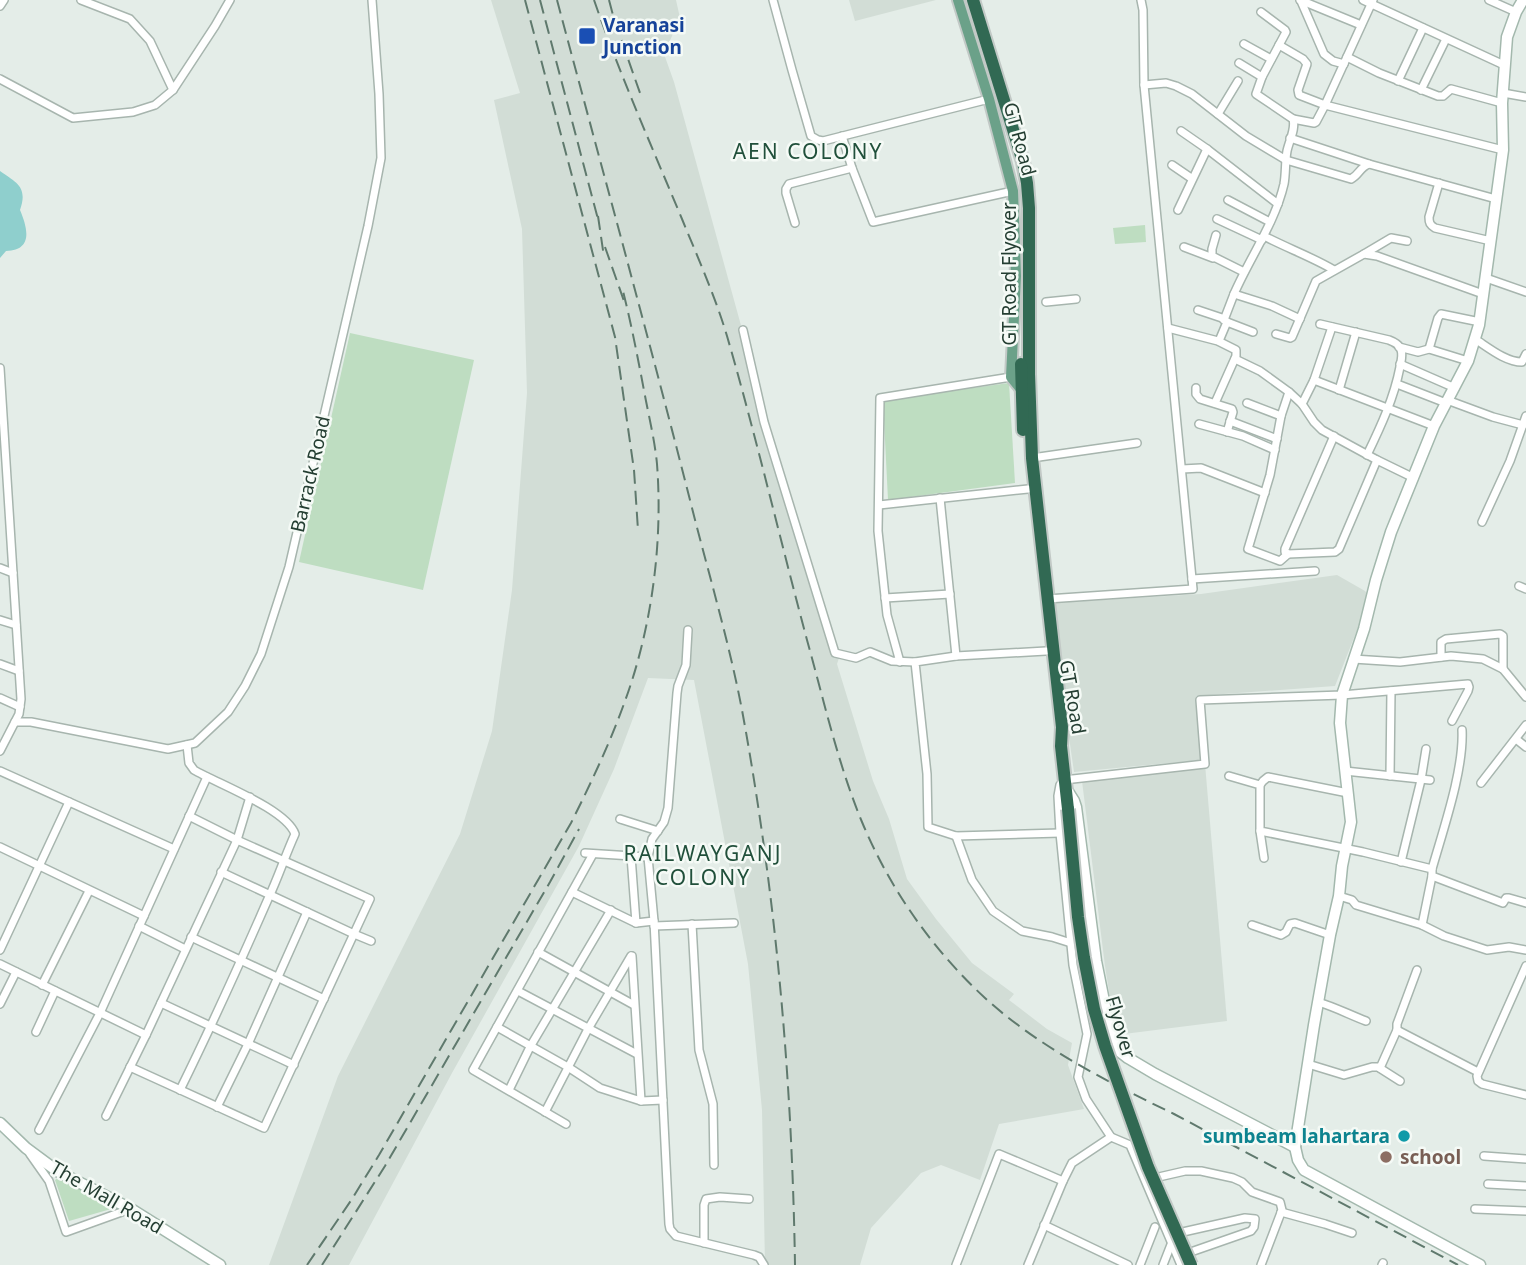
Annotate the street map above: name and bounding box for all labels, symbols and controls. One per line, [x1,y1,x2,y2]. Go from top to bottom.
place label: Varanasi Junction [601,12,685,60]
marker: Varanasi Junction [577,26,597,46]
street label: GT Road [998,99,1042,179]
district label: AEN COLONY [733,137,883,165]
street label: GT Road Flyover [996,202,1022,346]
street label: Barrack Road [284,413,336,535]
street label: GT Road [1054,658,1092,736]
district label: RAILWAYGANJ COLONY [624,839,782,891]
street label: Flyover [1100,993,1142,1061]
place label: sumbeam lahartara [1203,1123,1390,1149]
marker: sumbeam lahartara [1396,1128,1412,1144]
place label: school [1400,1144,1461,1170]
marker: school [1378,1149,1394,1165]
street label: The Mall Road [46,1154,168,1240]

